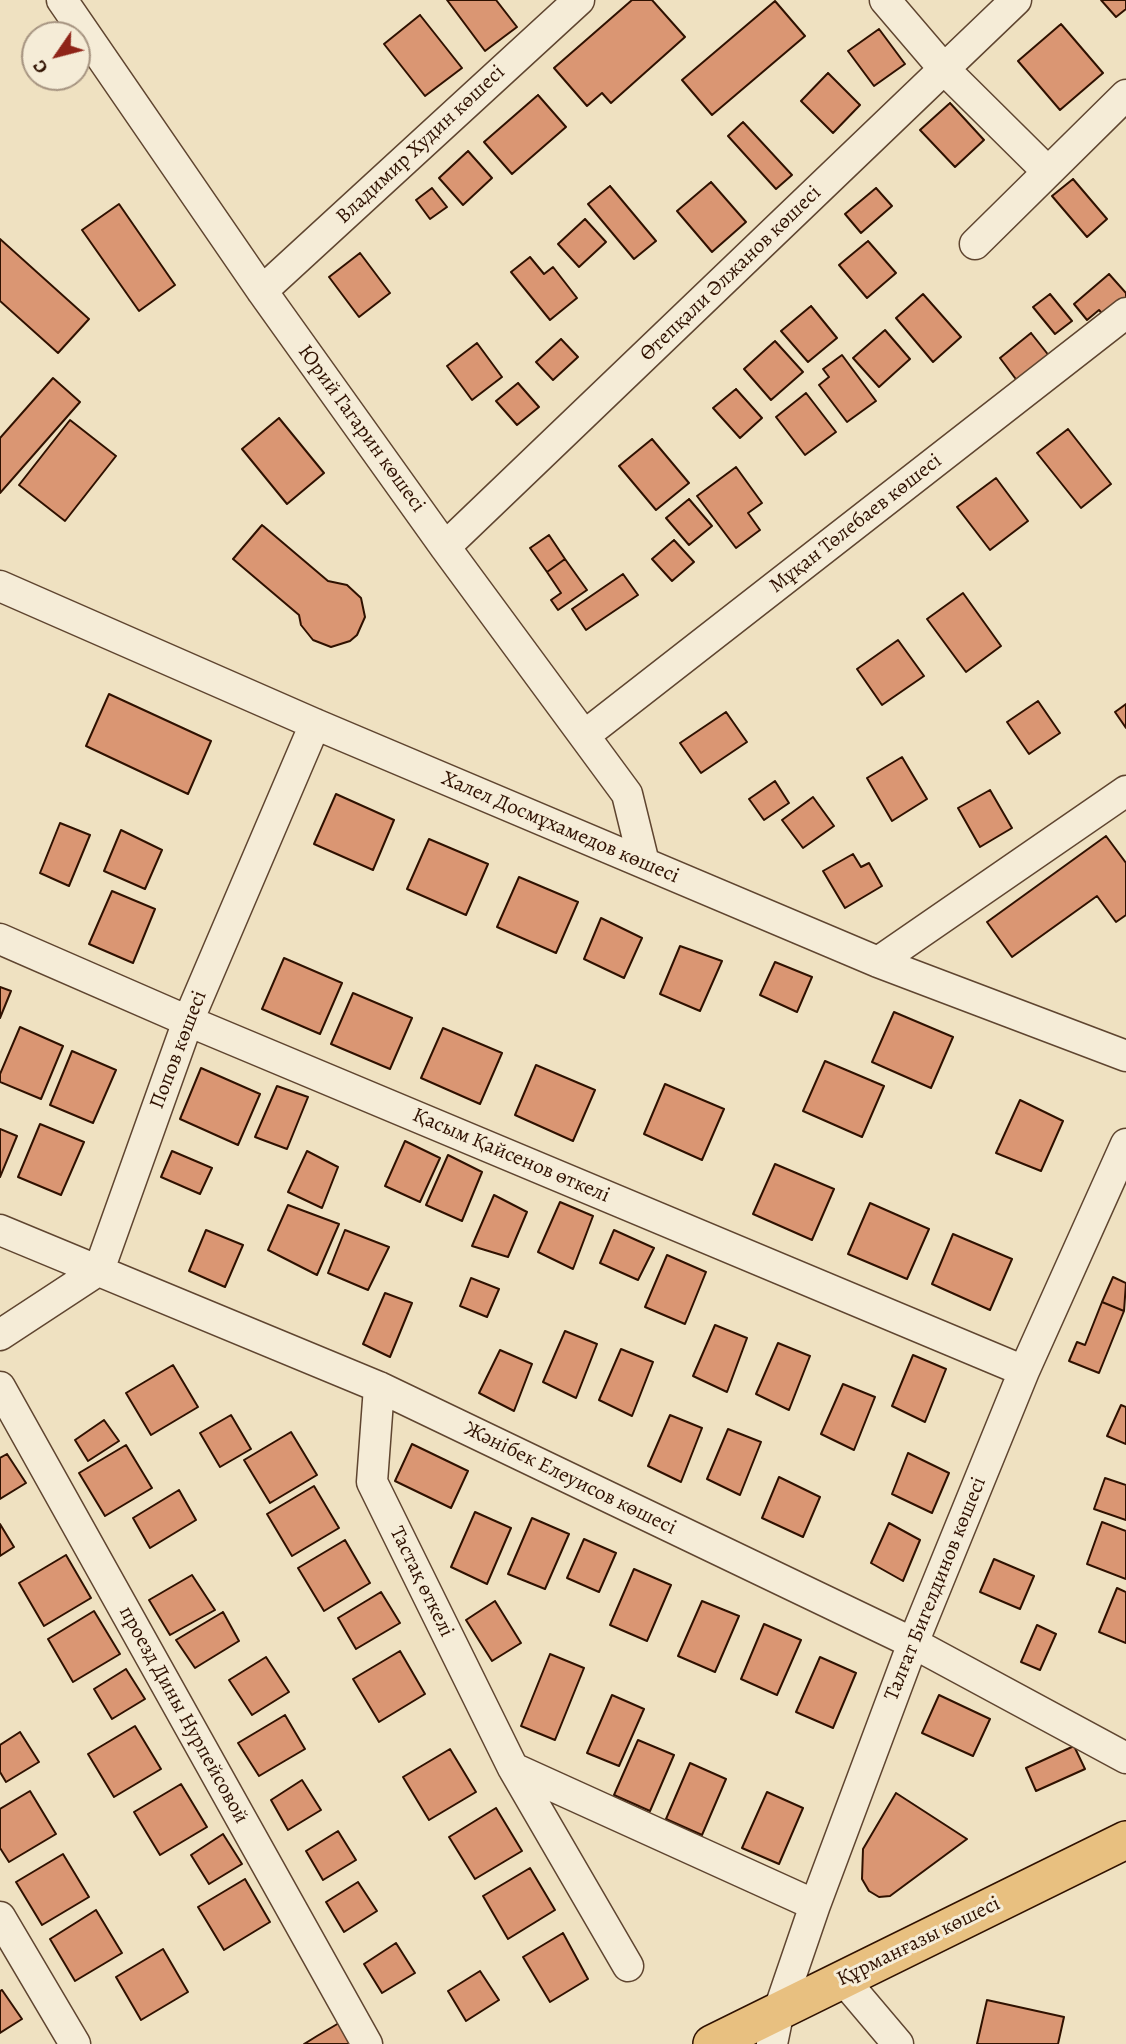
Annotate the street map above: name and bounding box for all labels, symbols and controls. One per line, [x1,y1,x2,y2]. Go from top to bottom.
north arrow [21,21,91,91]
text: С [26,55,54,79]
street label: Владимир Худин көшесі [331,60,511,230]
street label: Өтепқали Әлжанов көшесі [635,181,827,367]
street label: Юрий Гагарин көшесі [292,340,430,518]
street label: Мұқан Төлебаев көшесі [765,449,947,599]
street label: Халел Досмұхамедов көшесі [437,766,683,890]
street label: Попов көшесі [145,987,213,1113]
street label: Қасым Қайсенов өткелі [409,1103,613,1209]
street label: Жәнібек Елеуисов көшесі [460,1417,680,1541]
street label: Талғат Бигелдинов көшесі [880,1474,992,1704]
street label: Тастақ өткелі [383,1523,459,1641]
street label: проезд Дины Нурпейсовой [113,1602,253,1828]
street label: Құрманғазы көшесі [833,1892,1005,1992]

